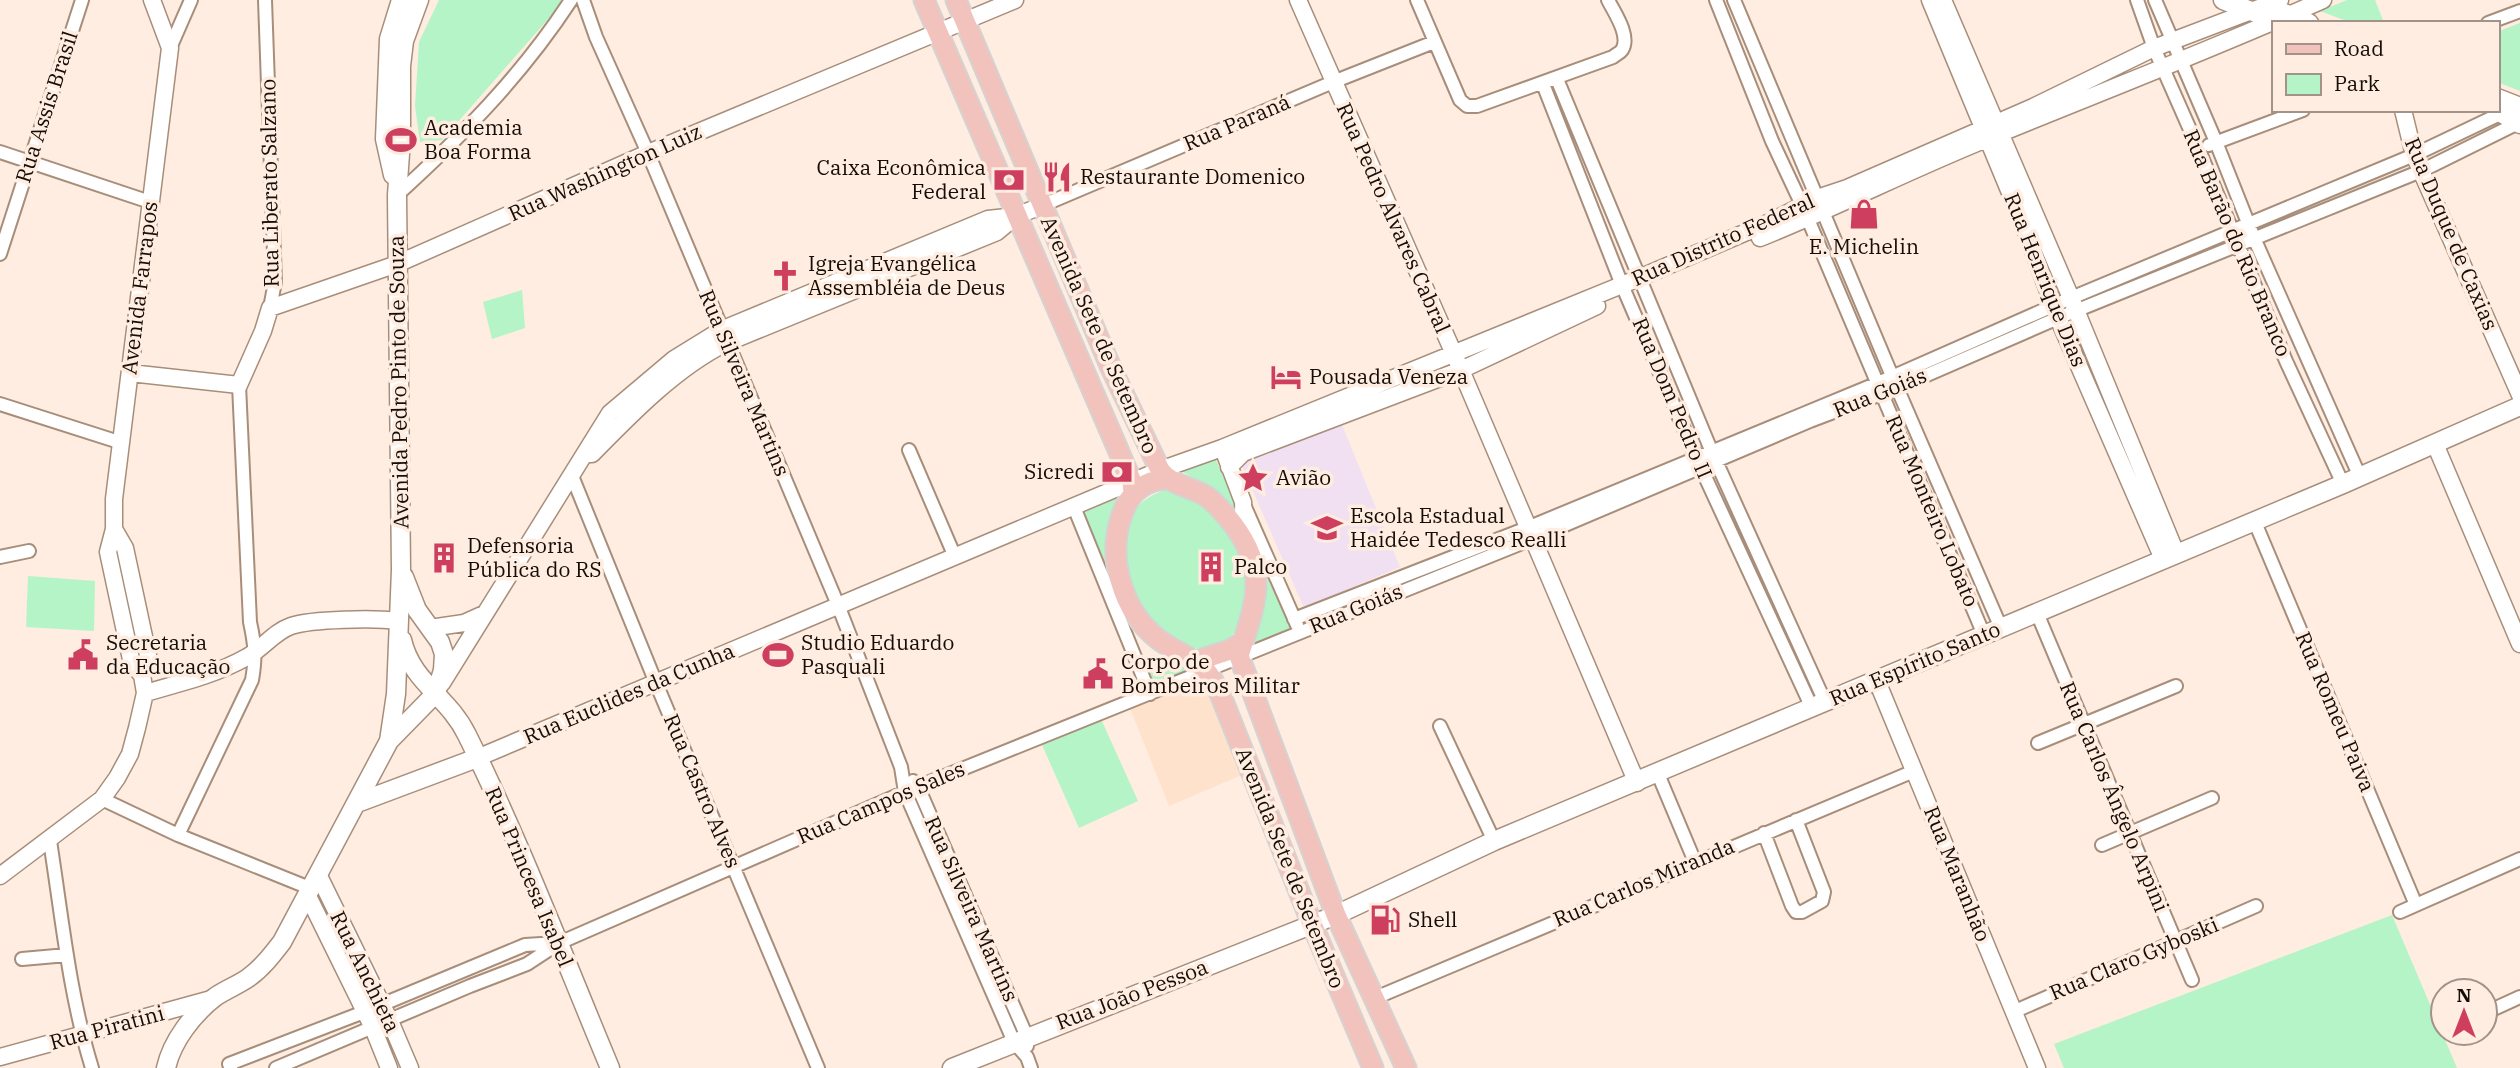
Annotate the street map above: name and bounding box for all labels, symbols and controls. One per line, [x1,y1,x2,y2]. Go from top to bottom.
legend [2272,21,2499,112]
street label: Rua Assis Brasil [8,27,84,186]
text: Road [2334,34,2384,62]
text: Park [2334,69,2381,97]
street label: Rua Liberato Salzano [253,78,285,288]
street label: Rua Paraná [1179,87,1294,157]
street label: Rua Pedro Alvares Cabral [1330,98,1457,337]
place label: Academia Boa Forma [424,113,531,165]
street label: Rua Washington Luiz [504,117,706,227]
sports icon: Academia Boa Forma [384,123,418,157]
street label: Rua Barão do Rio Branco [2177,125,2298,360]
street label: Rua Duque de Caxias [2399,133,2505,334]
place label: Caixa Econômica Federal [817,153,986,205]
restaurant icon: Restaurante Domenico [1040,160,1074,194]
place label: Restaurante Domenico [1080,162,1305,190]
bank icon: Caixa Econômica Federal [992,163,1026,197]
street label: Rua Distrito Federal [1627,186,1818,292]
street label: Rua Henrique Dias [1998,188,2094,371]
shop icon: E. Michelin [1847,197,1881,231]
street label: Avenida Farrapos [114,200,164,376]
street label: Avenida Sete de Setembro [1035,211,1165,458]
place label: E. Michelin [1809,232,1919,260]
street label: Avenida Pedro Pinto de Souza [381,235,415,529]
place label: Igreja Evangélica Assembléia de Deus [808,249,1005,301]
church icon: Igreja Evangélica Assembléia de Deus [768,259,802,293]
street label: Rua Silveira Martins [693,285,797,480]
street label: Rua Dom Pedro II [1626,313,1719,482]
hotel icon: Pousada Veneza [1269,360,1303,394]
street label: Rua Goiás [1829,361,1931,424]
place label: Pousada Veneza [1309,362,1468,390]
street label: Rua Monteiro Lobato [1880,410,1986,611]
bank icon: Sicredi [1100,455,1134,489]
place label: Sicredi [1024,457,1094,485]
place icon: Avião [1236,461,1270,495]
place label: Avião [1276,463,1331,491]
place label: Escola Estadual Haidée Tedesco Realli [1350,501,1567,553]
school or university icon: Escola Estadual Haidée Tedesco Realli [1310,511,1344,545]
place label: Defensoria Pública do RS [467,531,602,583]
building icon: Defensoria Pública do RS [427,541,461,575]
building icon: Palco [1194,550,1228,584]
place label: Palco [1234,552,1287,580]
street label: Rua Goiás [1305,577,1407,640]
street label: Rua Espírito Santo [1825,614,2004,712]
street label: Rua Romeu Paiva [2290,627,2382,796]
place label: Secretaria da Educação [106,628,230,680]
place label: Studio Eduardo Pasquali [801,628,954,680]
street label: Rua Euclides da Cunha [519,636,738,750]
public building icon: Secretaria da Educação [66,638,100,672]
sports icon: Studio Eduardo Pasquali [761,638,795,672]
place label: Corpo de Bombeiros Militar [1121,647,1301,699]
public building icon: Corpo de Bombeiros Militar [1081,657,1115,691]
street label: Rua Carlos Ângelo Arpini [2054,677,2176,916]
street label: Rua Castro Alves [658,709,748,872]
street label: Avenida Sete de Setembro [1230,743,1352,992]
street label: Rua Campos Sales [792,754,969,850]
street label: Rua Princesa Isabel [479,782,581,971]
street label: Rua Maranhão [1918,802,1998,946]
street label: Rua Silveira Martins [918,811,1025,1006]
street label: Rua Carlos Miranda [1549,831,1738,933]
fuel station icon: Shell [1368,903,1402,937]
place label: Shell [1408,905,1457,933]
street label: Rua Anchieta [324,906,407,1037]
street label: Rua Claro Gyboski [2045,910,2222,1006]
street label: Rua João Pessoa [1052,952,1212,1036]
north arrow [2429,977,2499,1047]
text: N [2456,983,2472,1007]
street label: Rua Piratini [46,998,167,1056]

